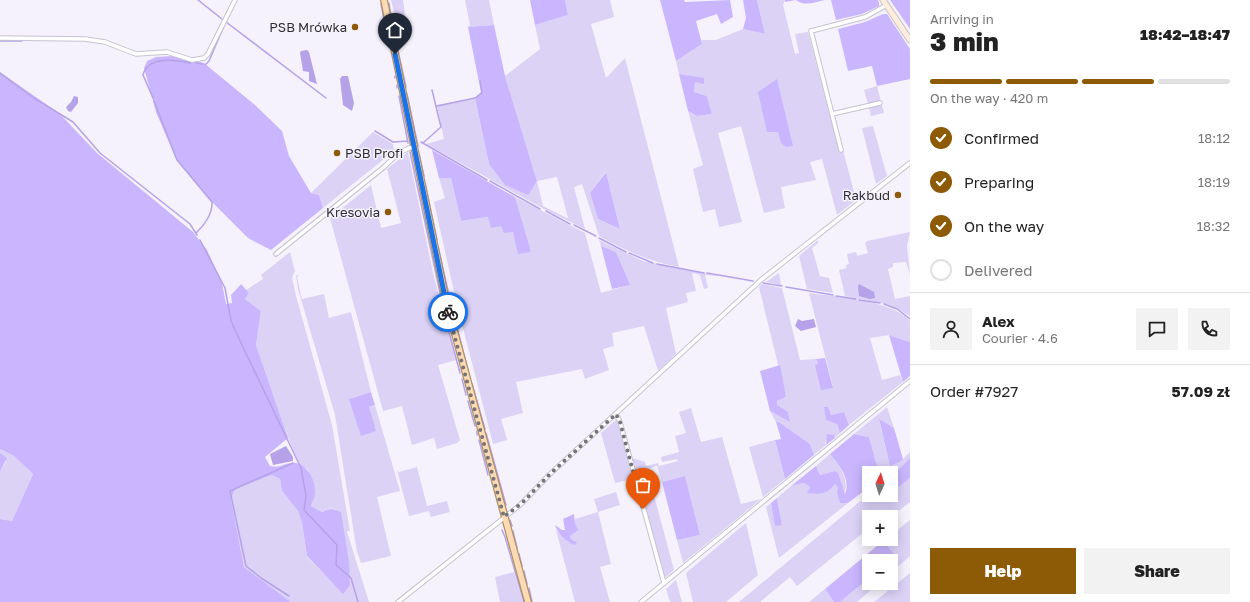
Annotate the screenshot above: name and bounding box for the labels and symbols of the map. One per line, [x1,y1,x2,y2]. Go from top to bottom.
pin [378,13,412,54]
place label: PSB Mrówka [269,19,347,35]
marker: PSB Mrówka [350,22,360,32]
place label: PSB Profi [345,145,403,161]
marker: PSB Profi [332,148,342,158]
place label: Rakbud [843,187,890,203]
marker: Rakbud [893,190,903,200]
place label: Kresovia [326,204,380,220]
marker: Kresovia [383,207,393,217]
courier [428,292,468,332]
north arrow [862,466,898,502]
pin [626,468,660,509]

